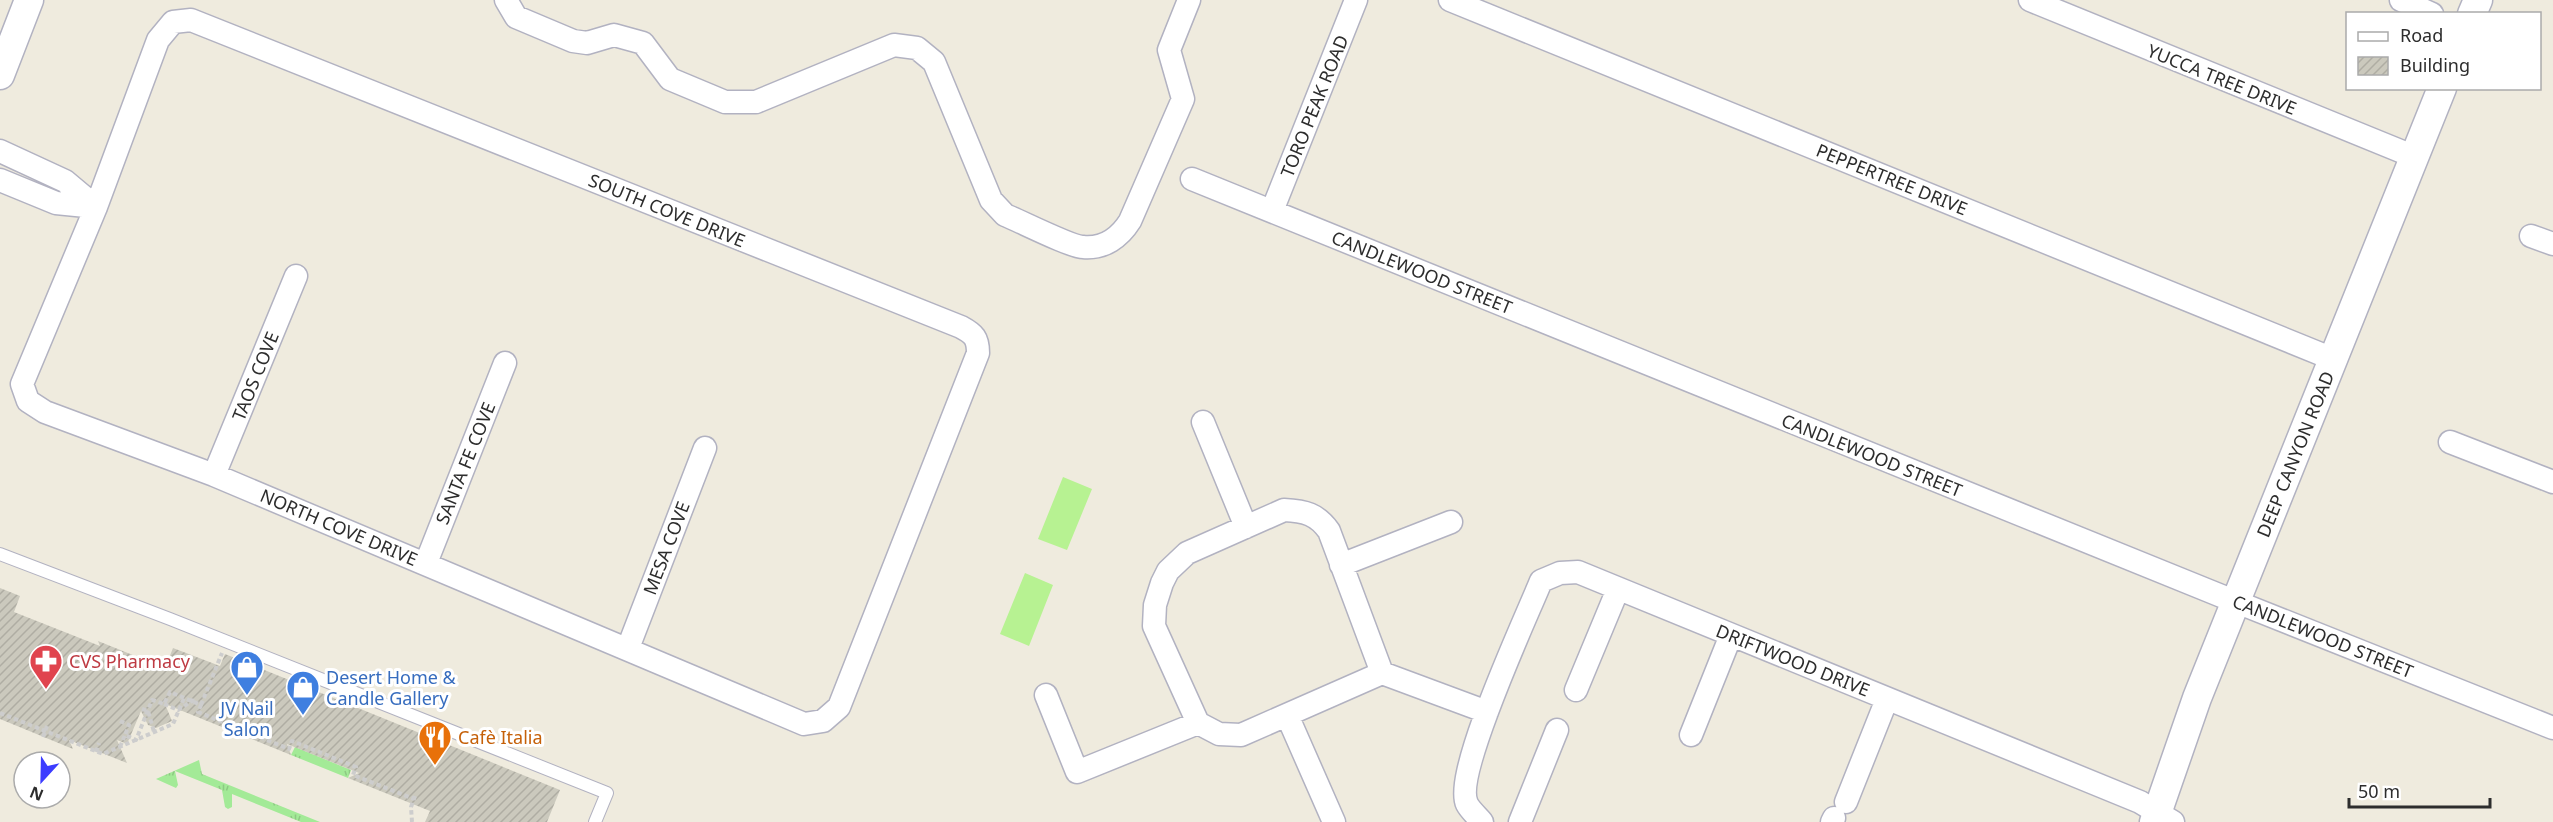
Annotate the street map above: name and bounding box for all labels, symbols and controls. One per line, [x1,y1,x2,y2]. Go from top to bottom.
legend [2346,12,2541,90]
text: Road [2400,23,2443,47]
street label: TORO PEAK ROAD [1275,31,1353,181]
street label: YUCCA TREE DRIVE [2144,38,2300,120]
text: Building [2400,53,2470,77]
street label: PEPPERTREE DRIVE [1813,138,1971,220]
street label: SOUTH COVE DRIVE [585,168,749,252]
street label: CANDLEWOOD STREET [1328,225,1516,319]
street label: TAOS COVE [226,328,284,424]
street label: DEEP CANYON ROAD [2251,367,2339,541]
street label: SANTA FE COVE [430,398,500,528]
street label: CANDLEWOOD STREET [1778,408,1966,502]
street label: NORTH COVE DRIVE [257,483,421,571]
street label: MESA COVE [637,498,695,598]
street label: CANDLEWOOD STREET [2229,589,2417,683]
street label: DRIFTWOOD DRIVE [1713,618,1873,702]
pharmacy icon: CVS Pharmacy [28,643,64,690]
place label: CVS Pharmacy [69,649,191,673]
shop icon: JV Nail Salon [229,649,265,696]
place label: Desert Home & Candle Gallery [326,665,457,710]
shop icon: Desert Home & Candle Gallery [285,669,321,716]
place label: JV Nail Salon [218,696,274,741]
restaurant icon: Cafè Italia [417,719,453,766]
place label: Cafè Italia [458,725,543,749]
north arrow [12,750,72,810]
scale bar [2349,771,2490,809]
text: 50 m [2358,779,2400,803]
text: N [26,781,47,807]

